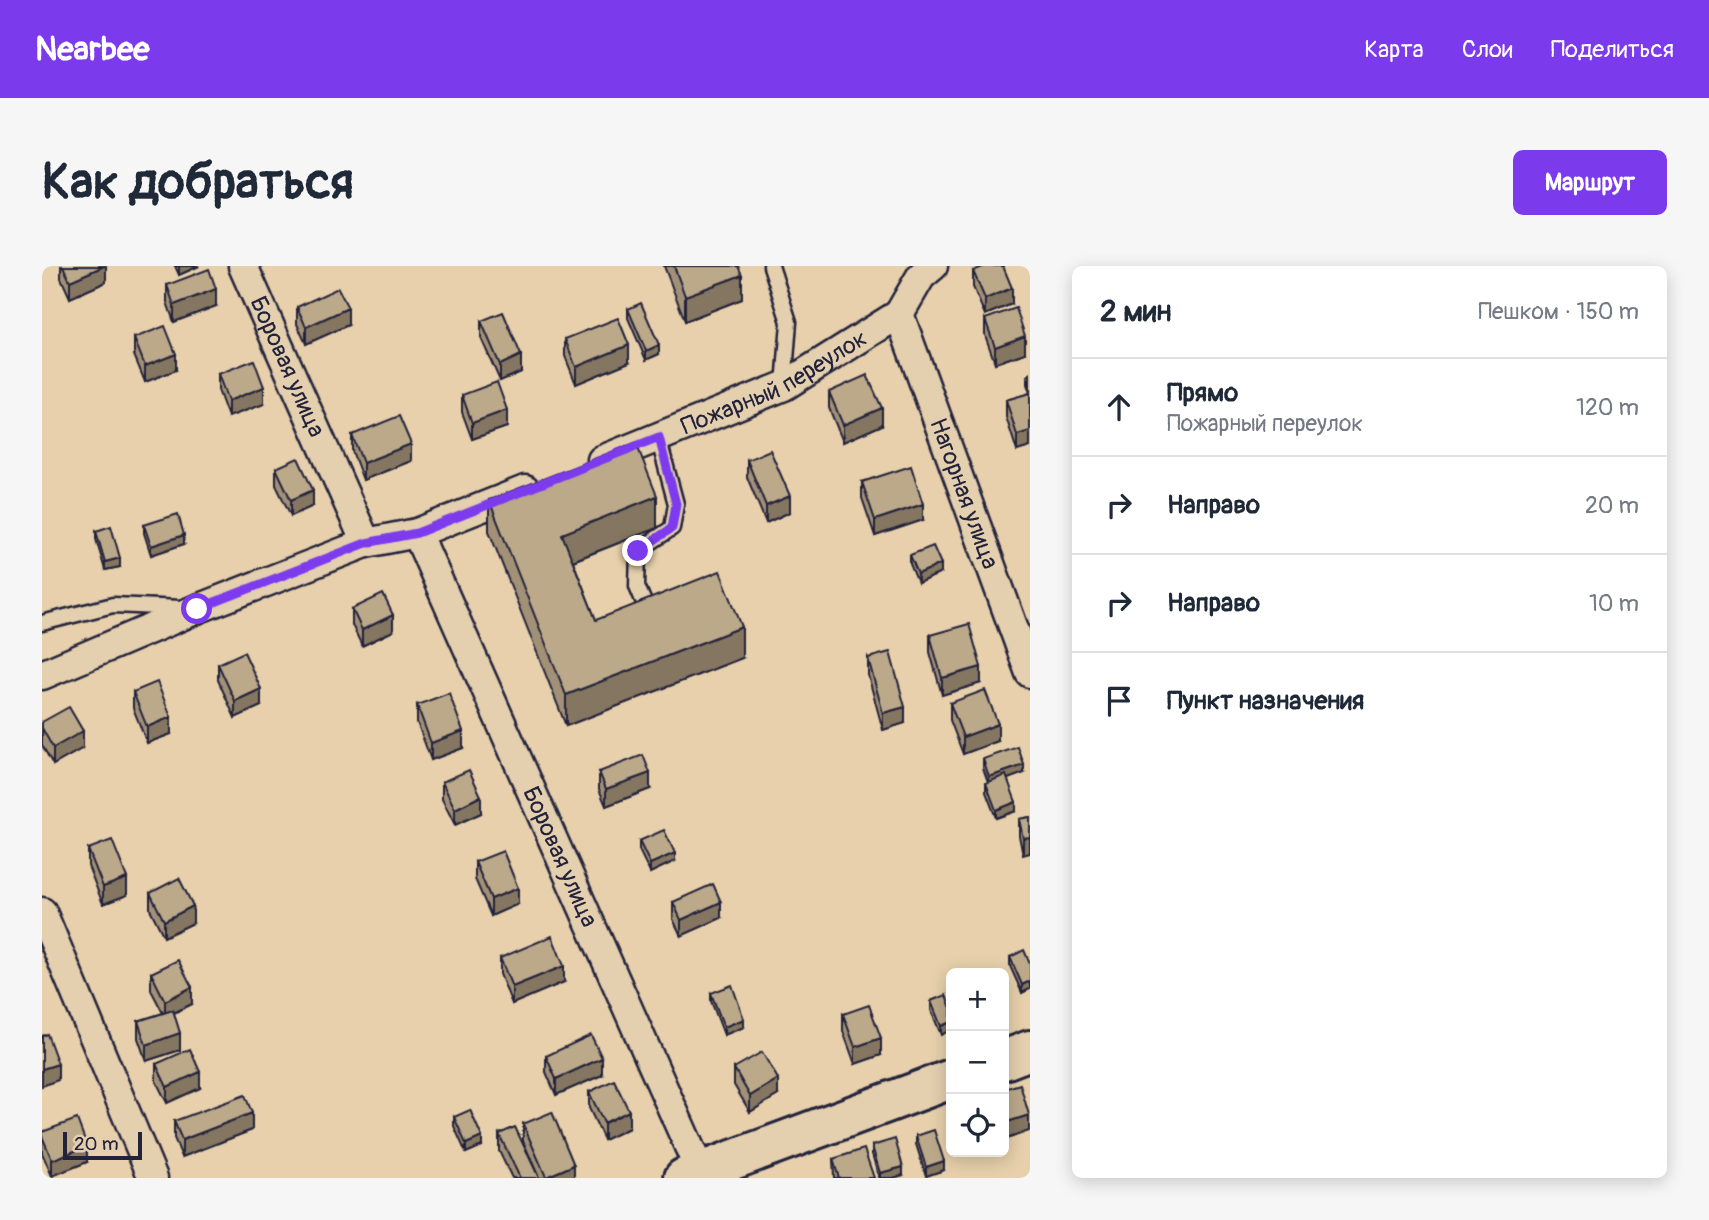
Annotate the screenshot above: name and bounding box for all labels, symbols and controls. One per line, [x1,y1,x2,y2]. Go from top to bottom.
text: Nearbee [35,29,149,70]
text: Карта [1364,35,1424,64]
text: Слои [1462,35,1513,64]
text: Поделиться [1551,35,1674,64]
button: Маршрут [1513,150,1667,215]
text: Как добраться [42,152,354,213]
street label: Боровая улица [243,292,331,442]
text: 2 мин [1100,293,1171,330]
text: Пешком · 150 m [1478,297,1639,326]
street label: Пожарный переулок [677,324,872,441]
text: Прямо [1167,377,1238,409]
icon: ahead [1100,388,1138,426]
text: 120 m [1576,393,1639,422]
text: Пожарный переулок [1167,409,1363,438]
street label: Нагорная улица [923,414,1005,573]
icon: right [1100,486,1138,524]
text: Направо [1167,489,1260,521]
text: 20 m [1585,491,1639,520]
route end [622,535,653,566]
icon: right [1100,584,1138,622]
text: Направо [1167,587,1260,619]
text: 10 m [1589,589,1639,618]
route start [181,593,212,624]
icon: arrive [1100,682,1138,720]
text: Пункт назначения [1167,685,1364,717]
street label: Боровая улица [516,782,604,932]
map controls [946,968,1009,1157]
button: + [946,968,1009,1031]
button: − [946,1031,1009,1094]
button: locate [946,1094,1009,1157]
scale bar [63,1129,142,1161]
text: 20 m [74,1132,119,1156]

